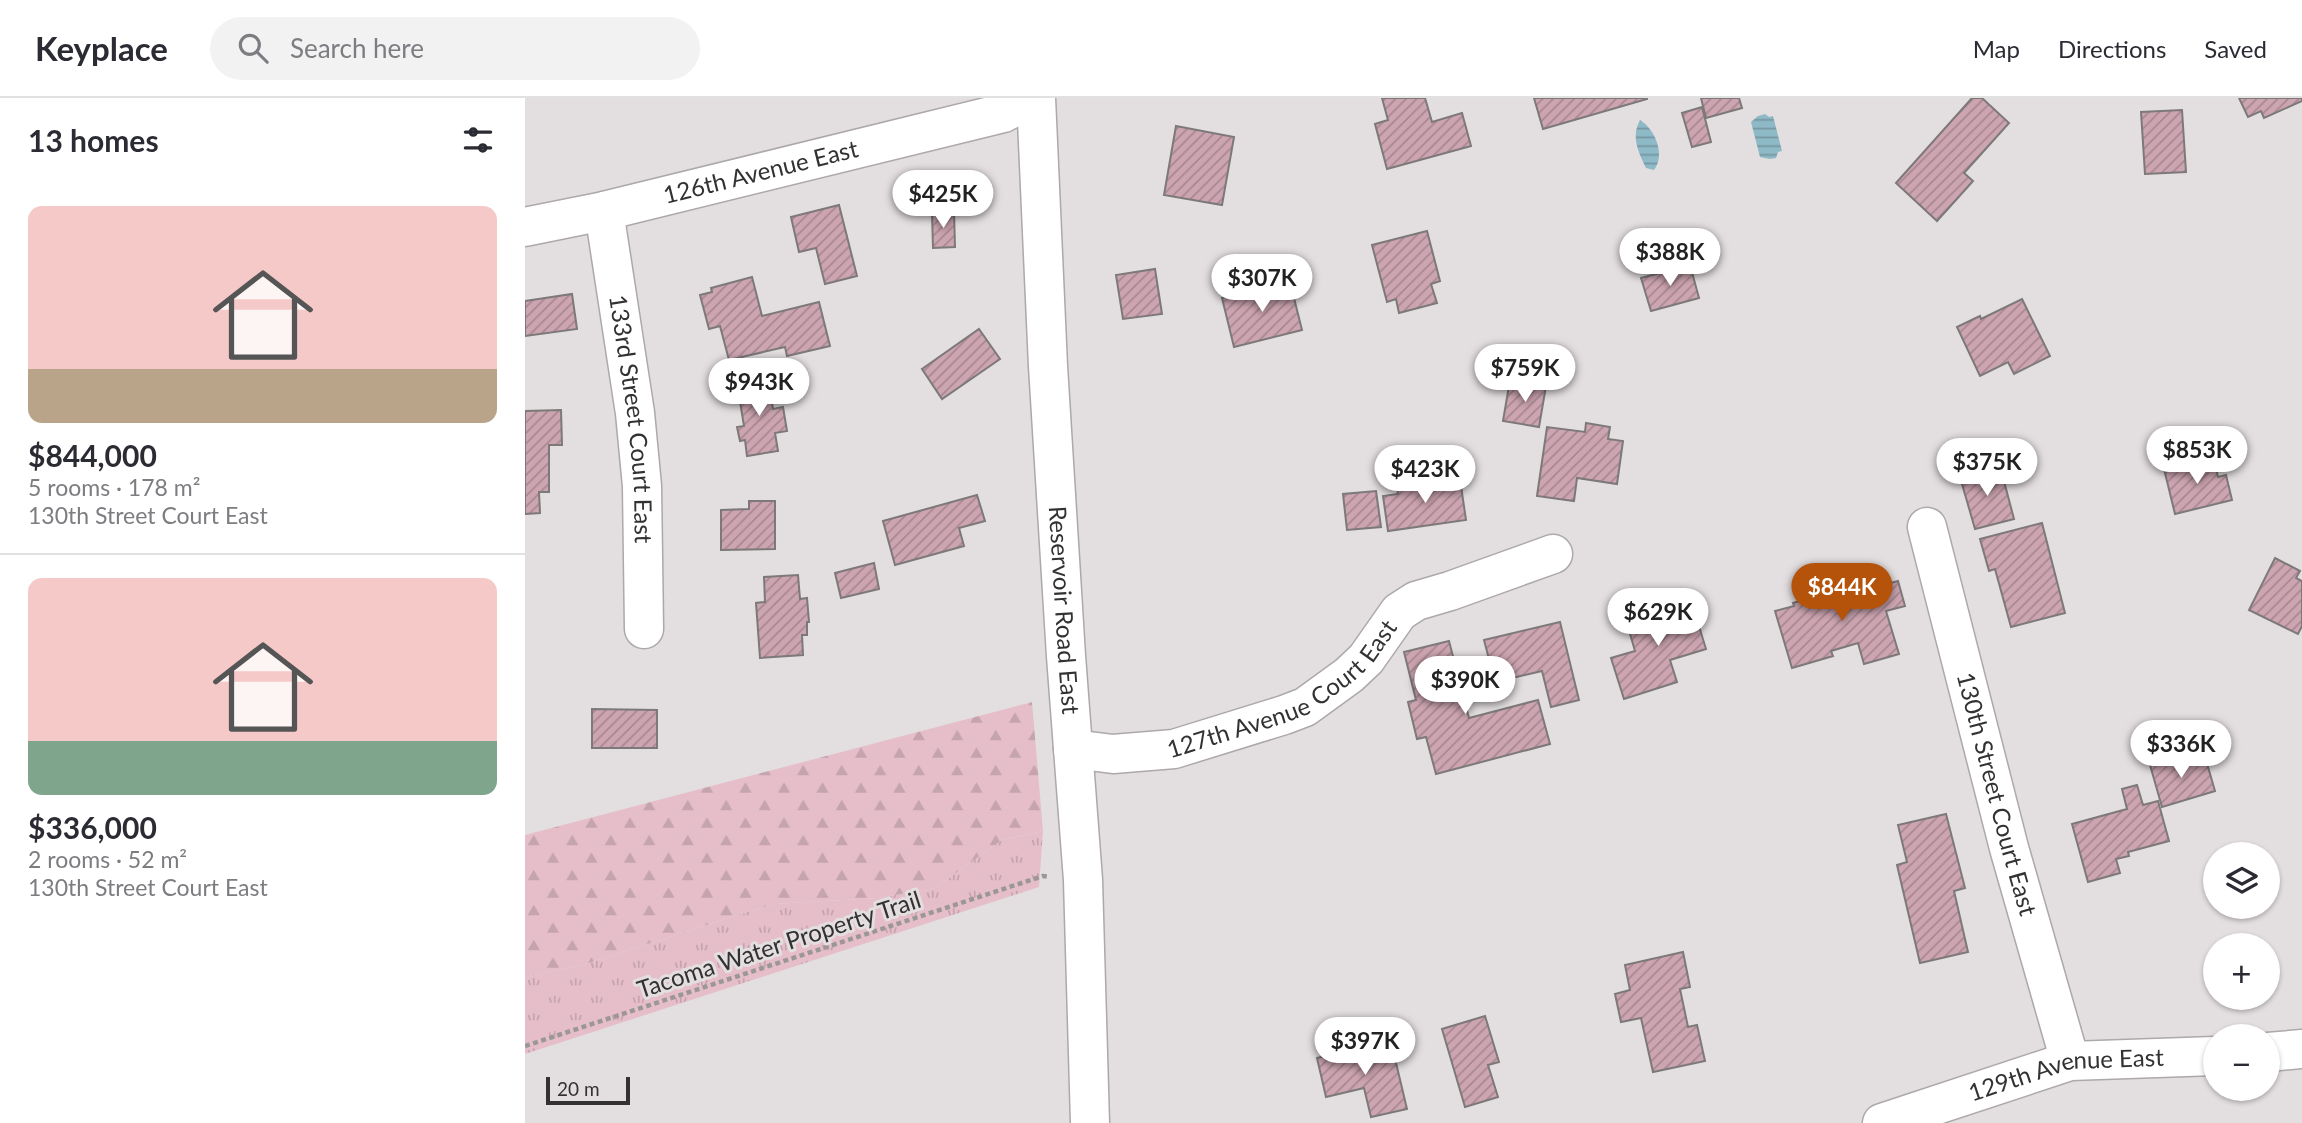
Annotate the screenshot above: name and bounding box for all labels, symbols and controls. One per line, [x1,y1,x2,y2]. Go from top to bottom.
search box [210,17,700,80]
text: Keyplace [35,28,168,68]
icon: search [234,29,272,67]
text: Search here [290,32,424,64]
text: Map [1973,34,2020,63]
text: Directions [2058,34,2166,63]
text: Saved [2204,34,2267,63]
icon: filters [459,121,497,159]
text: 13 homes [28,122,159,158]
street label: 126th Avenue East [660,133,861,209]
pin: $425K [894,170,992,230]
text: $425K [908,179,978,207]
pin: $388K [1621,228,1719,288]
text: $388K [1635,237,1705,265]
icon: home [200,252,326,378]
pin: $307K [1213,254,1311,314]
text: $307K [1227,263,1297,291]
street label: 133rd Street Court East [604,293,659,544]
pin: $759K [1476,344,1574,404]
text: $759K [1490,353,1560,381]
pin: $943K [710,358,808,418]
text: $943K [724,367,794,395]
pin: $853K [2148,426,2246,486]
text: $853K [2162,435,2232,463]
text: $844,000 [28,437,157,473]
pin: $375K [1938,438,2036,498]
pin: $423K [1376,446,1474,505]
text: $375K [1952,447,2022,475]
text: $423K [1390,454,1460,482]
text: 5 rooms · 178 m² [28,473,200,501]
text: 130th Street Court East [28,501,268,529]
street label: Reservoir Road East [1044,505,1086,716]
pin: $844K [1793,564,1891,623]
text: $844K [1807,572,1877,600]
pin: $629K [1609,588,1707,648]
text: $629K [1623,597,1693,625]
street label: 127th Avenue Court East [1163,613,1402,763]
icon: home [200,624,326,750]
pin: $390K [1416,656,1514,716]
text: $390K [1430,665,1500,693]
street label: 130th Street Court East [1952,669,2044,919]
pin: $336K [2132,720,2230,780]
text: $336K [2146,729,2216,757]
text: $336,000 [28,809,157,845]
map controls [2203,842,2280,1101]
button: layers [2203,842,2280,919]
text: 2 rooms · 52 m² [28,845,187,873]
text: 130th Street Court East [28,873,268,901]
street label: Tacoma Water Property Trail [633,884,924,1003]
button: + [2203,933,2280,1010]
pin: $397K [1316,1018,1414,1077]
button: − [2203,1024,2280,1101]
text: $397K [1330,1026,1400,1054]
street label: 129th Avenue East [1965,1042,2165,1106]
scale bar [546,1074,630,1106]
text: 20 m [557,1077,600,1100]

